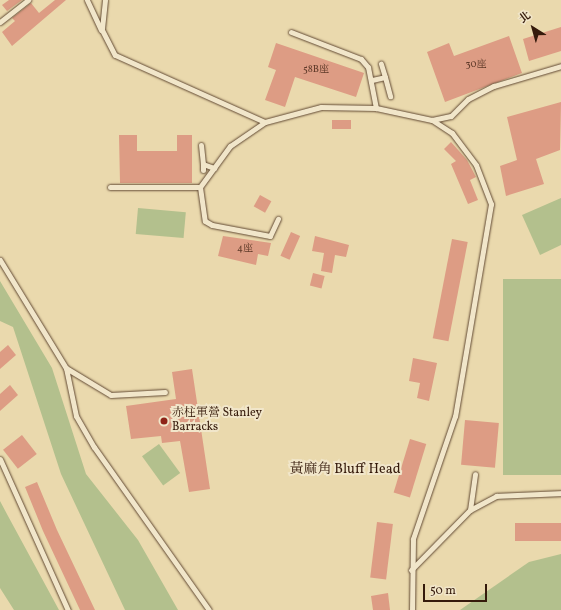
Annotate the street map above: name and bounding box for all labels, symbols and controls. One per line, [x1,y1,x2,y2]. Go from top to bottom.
north arrow [513,8,553,48]
text: 北 [517,9,534,27]
house number: 30座 [466,59,486,71]
house number: 58B座 [303,64,329,76]
house number: 4座 [237,243,253,255]
place label: 赤柱軍營 Stanley Barracks [172,407,262,435]
marker: 赤柱軍營 Stanley Barracks [159,416,169,426]
district label: 黃麻角 Bluff Head [290,462,400,478]
scale bar [425,576,489,602]
text: 50 m [430,583,456,599]

